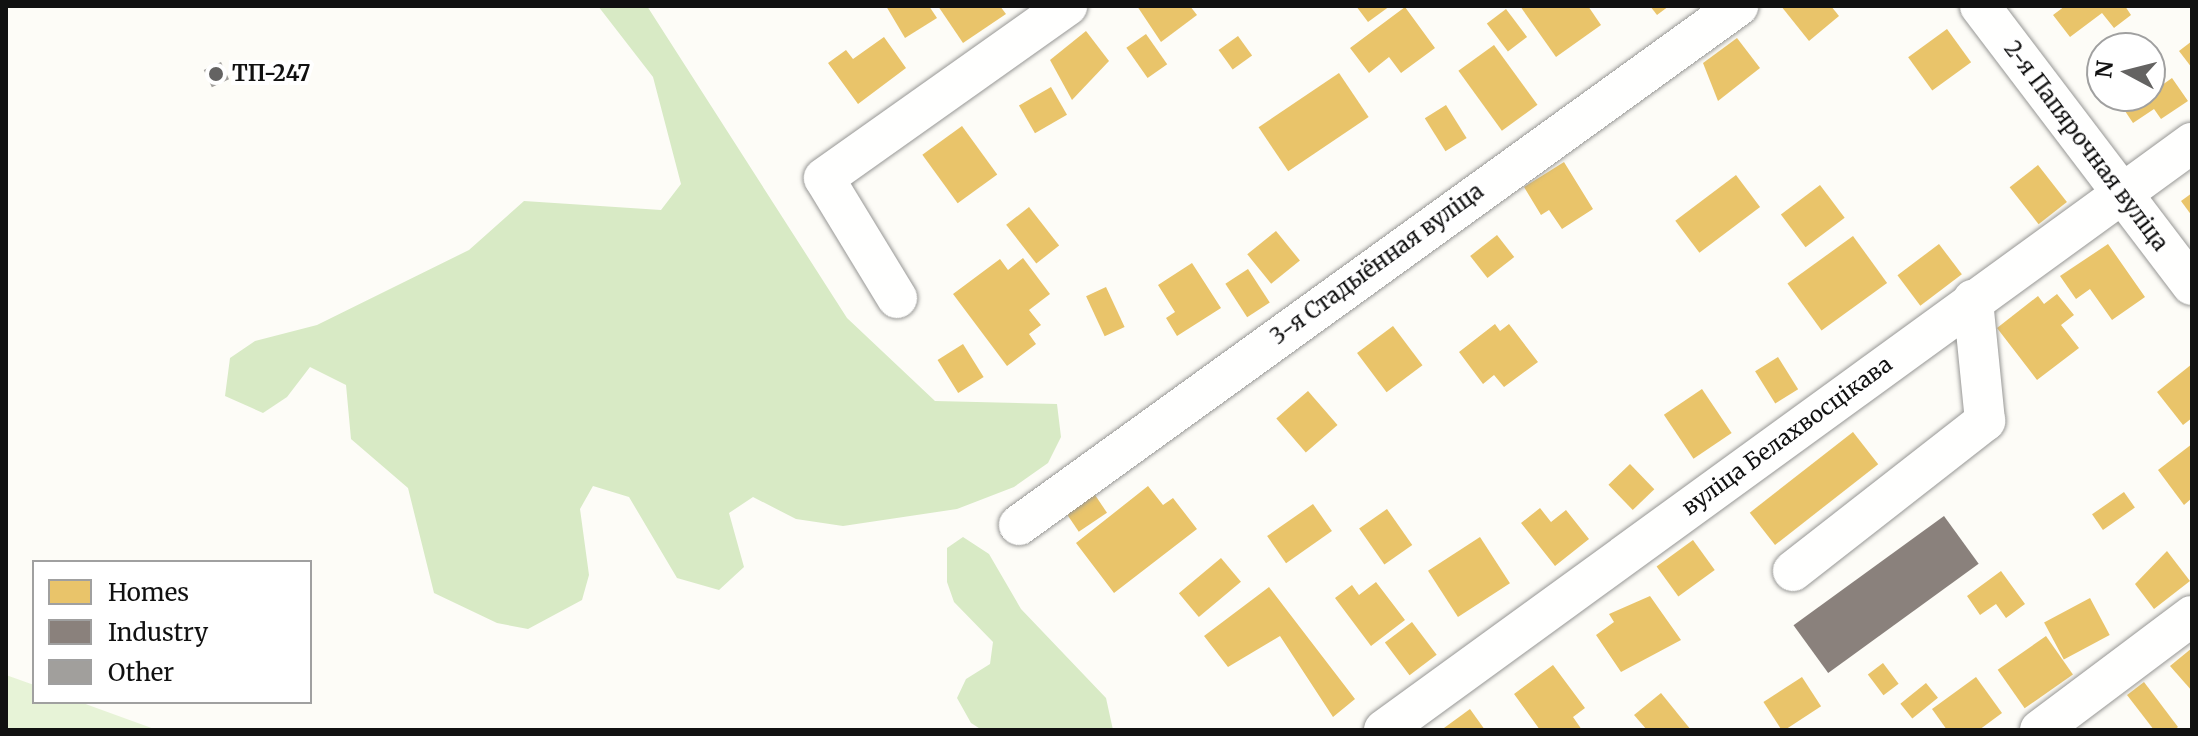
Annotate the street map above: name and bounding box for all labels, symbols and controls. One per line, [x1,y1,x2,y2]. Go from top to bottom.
north arrow [2086,32,2166,112]
street label: 2-я Папярочная вуліца [1998,36,2174,256]
text: N [2089,59,2119,80]
place label: ТП-247 [232,61,310,87]
marker: ТП-247 [207,65,225,83]
street label: 3-я Стадыённая вуліца [1265,178,1489,350]
street label: вуліца Белахвосцікава [1677,351,1897,521]
legend [32,560,312,704]
text: Homes [108,577,189,608]
text: Industry [108,617,208,648]
text: Other [108,657,174,688]

